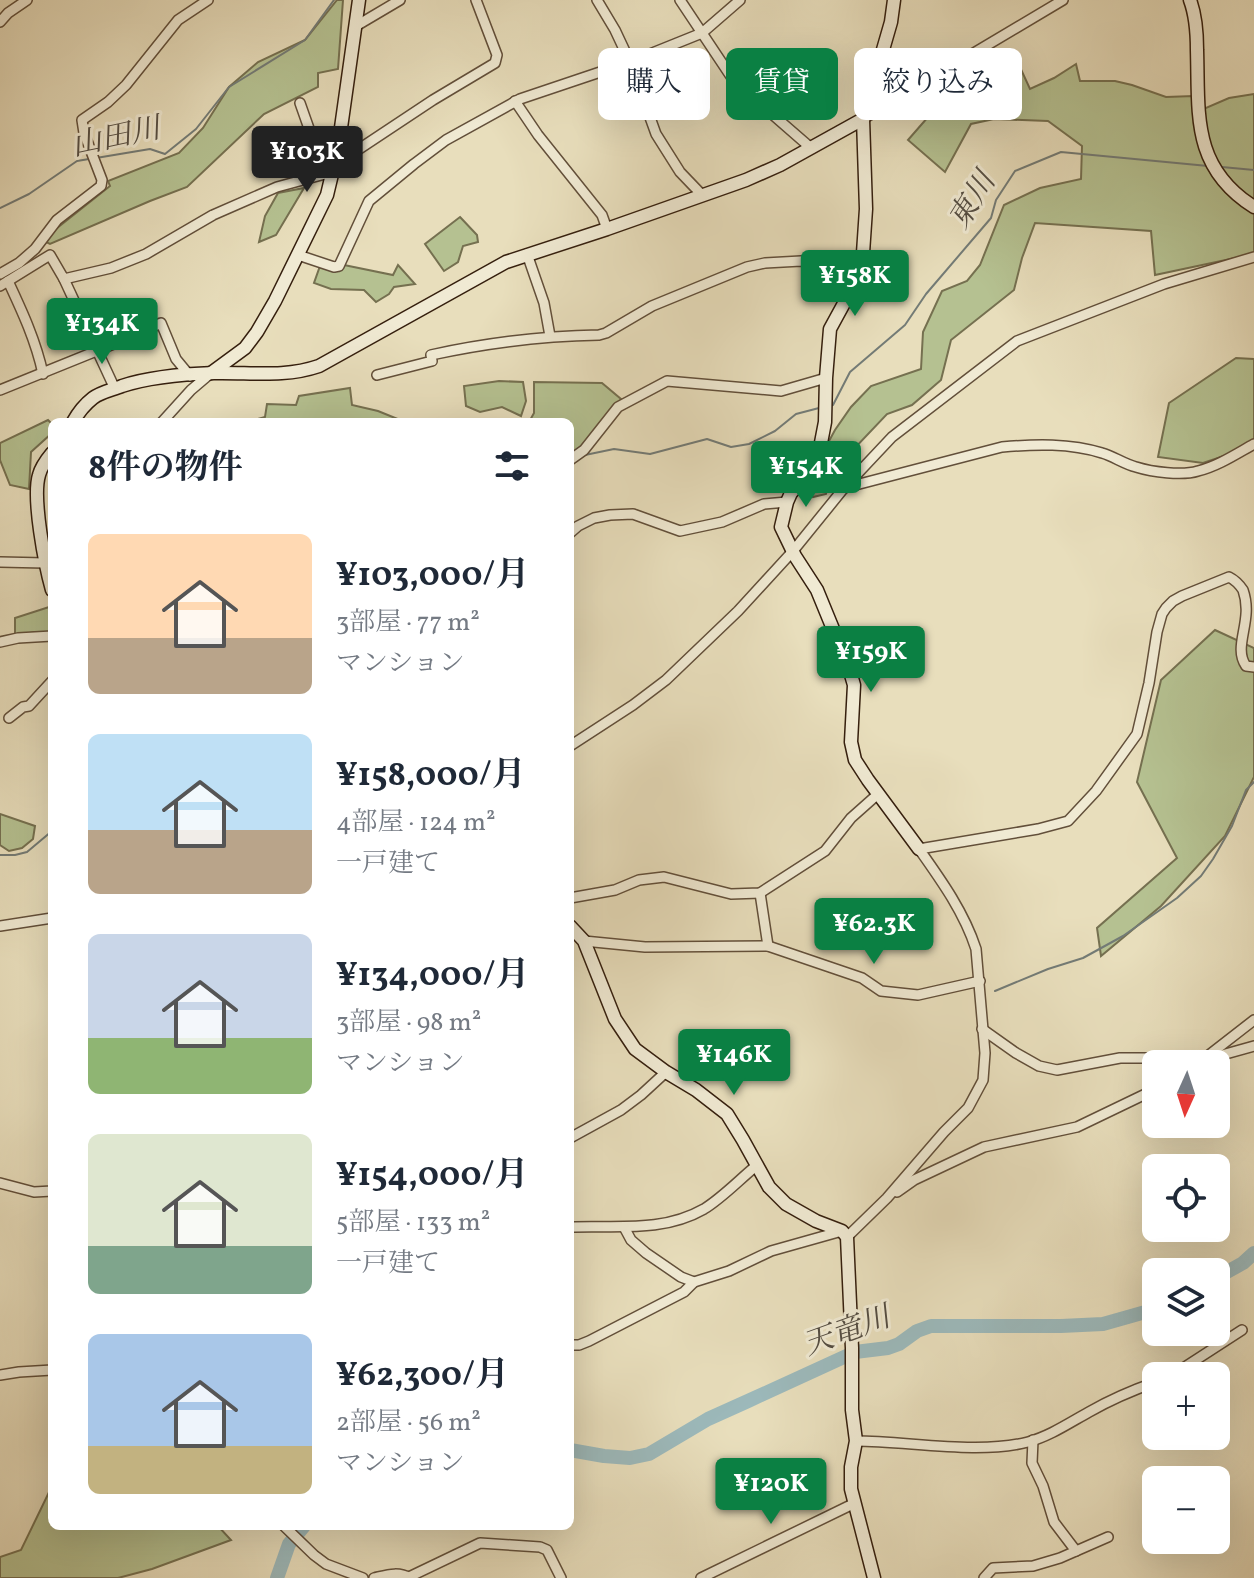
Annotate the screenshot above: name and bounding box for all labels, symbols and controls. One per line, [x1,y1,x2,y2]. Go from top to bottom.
chip: 購入 [598,48,710,120]
chip: 賃貸 [726,48,838,120]
chip: 絞り込み [854,48,1022,120]
water label: 山田川 [68,107,167,168]
pin: ¥103K [251,126,363,194]
text: ¥103K [270,134,344,170]
water label: 東川 [939,162,1008,238]
pin: ¥158K [799,250,911,318]
text: ¥158K [819,258,891,294]
pin: ¥134K [46,298,158,366]
text: ¥134K [65,306,139,342]
pin: ¥154K [750,441,862,509]
icon: filters [490,444,534,488]
text: 8件の物件 [88,446,243,493]
text: ¥154K [769,449,843,485]
text: ¥103,000/月 [336,553,529,600]
icon: home [152,566,248,662]
text: 3部屋 · 77 m² [336,605,480,641]
pin: ¥159K [815,626,927,694]
text: ¥159K [835,634,907,670]
text: マンション [336,646,465,682]
text: ¥158,000/月 [336,753,526,800]
icon: home [152,766,248,862]
text: 4部屋 · 124 m² [336,805,496,841]
text: 一戸建て [336,846,440,882]
pin: ¥62.3K [809,898,939,966]
text: ¥62.3K [832,906,916,942]
text: ¥134,000/月 [336,953,529,1000]
icon: home [152,966,248,1062]
text: 3部屋 · 98 m² [336,1005,481,1041]
pin: ¥146K [678,1029,790,1097]
text: ¥146K [696,1037,772,1073]
text: マンション [336,1046,465,1082]
north arrow [1142,1050,1230,1138]
map controls [1142,1050,1230,1554]
text: ¥154,000/月 [336,1153,528,1200]
button: locate [1142,1154,1230,1242]
icon: home [152,1166,248,1262]
text: 5部屋 · 133 m² [336,1205,490,1241]
text: 一戸建て [336,1246,440,1282]
button: layers [1142,1258,1230,1346]
water label: 天竜川 [798,1296,899,1367]
text: ¥62,300/月 [336,1353,509,1400]
button: + [1142,1362,1230,1450]
icon: home [152,1366,248,1462]
text: 2部屋 · 56 m² [336,1405,481,1441]
text: マンション [336,1446,465,1482]
pin: ¥120K [715,1458,827,1526]
text: ¥120K [733,1466,809,1502]
button: − [1142,1466,1230,1554]

